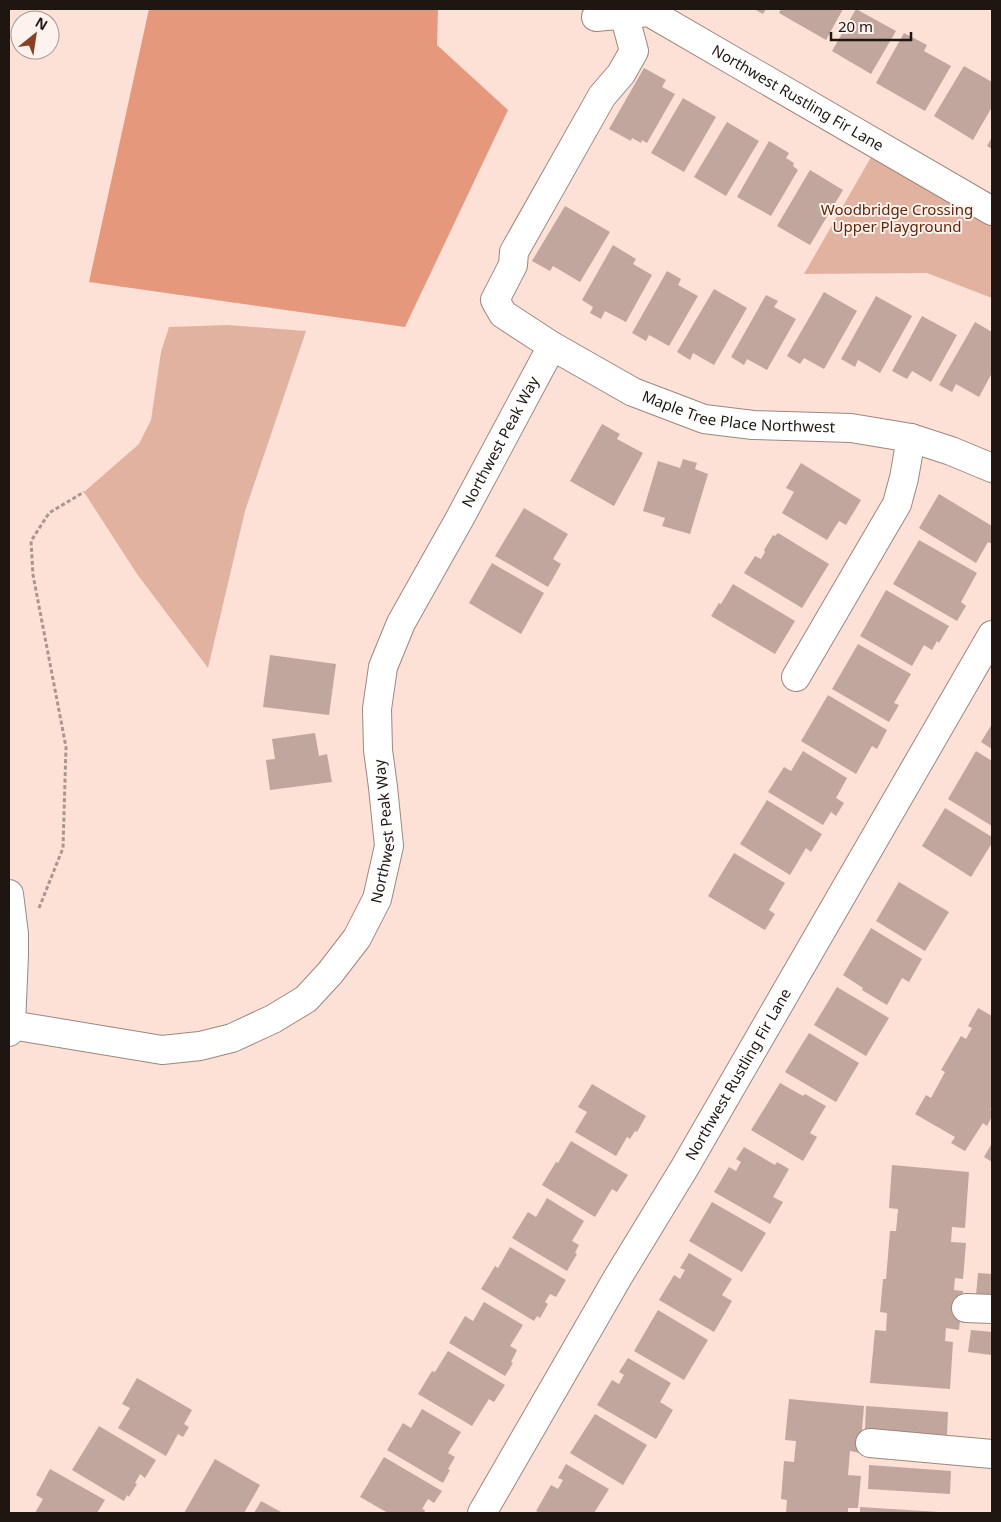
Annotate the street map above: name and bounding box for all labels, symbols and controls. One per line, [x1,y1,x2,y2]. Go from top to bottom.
north arrow [10,10,60,60]
scale bar [831,10,911,42]
text: N [32,12,51,34]
text: 20 m [838,16,873,36]
street label: Northwest Rustling Fir Lane [709,40,888,155]
park label: Woodbridge Crossing Upper Playground [821,199,973,236]
street label: Northwest Peak Way [457,372,543,511]
street label: Maple Tree Place Northwest [639,385,836,437]
street label: Northwest Peak Way [365,758,398,905]
street label: Northwest Rustling Fir Lane [680,984,795,1164]

